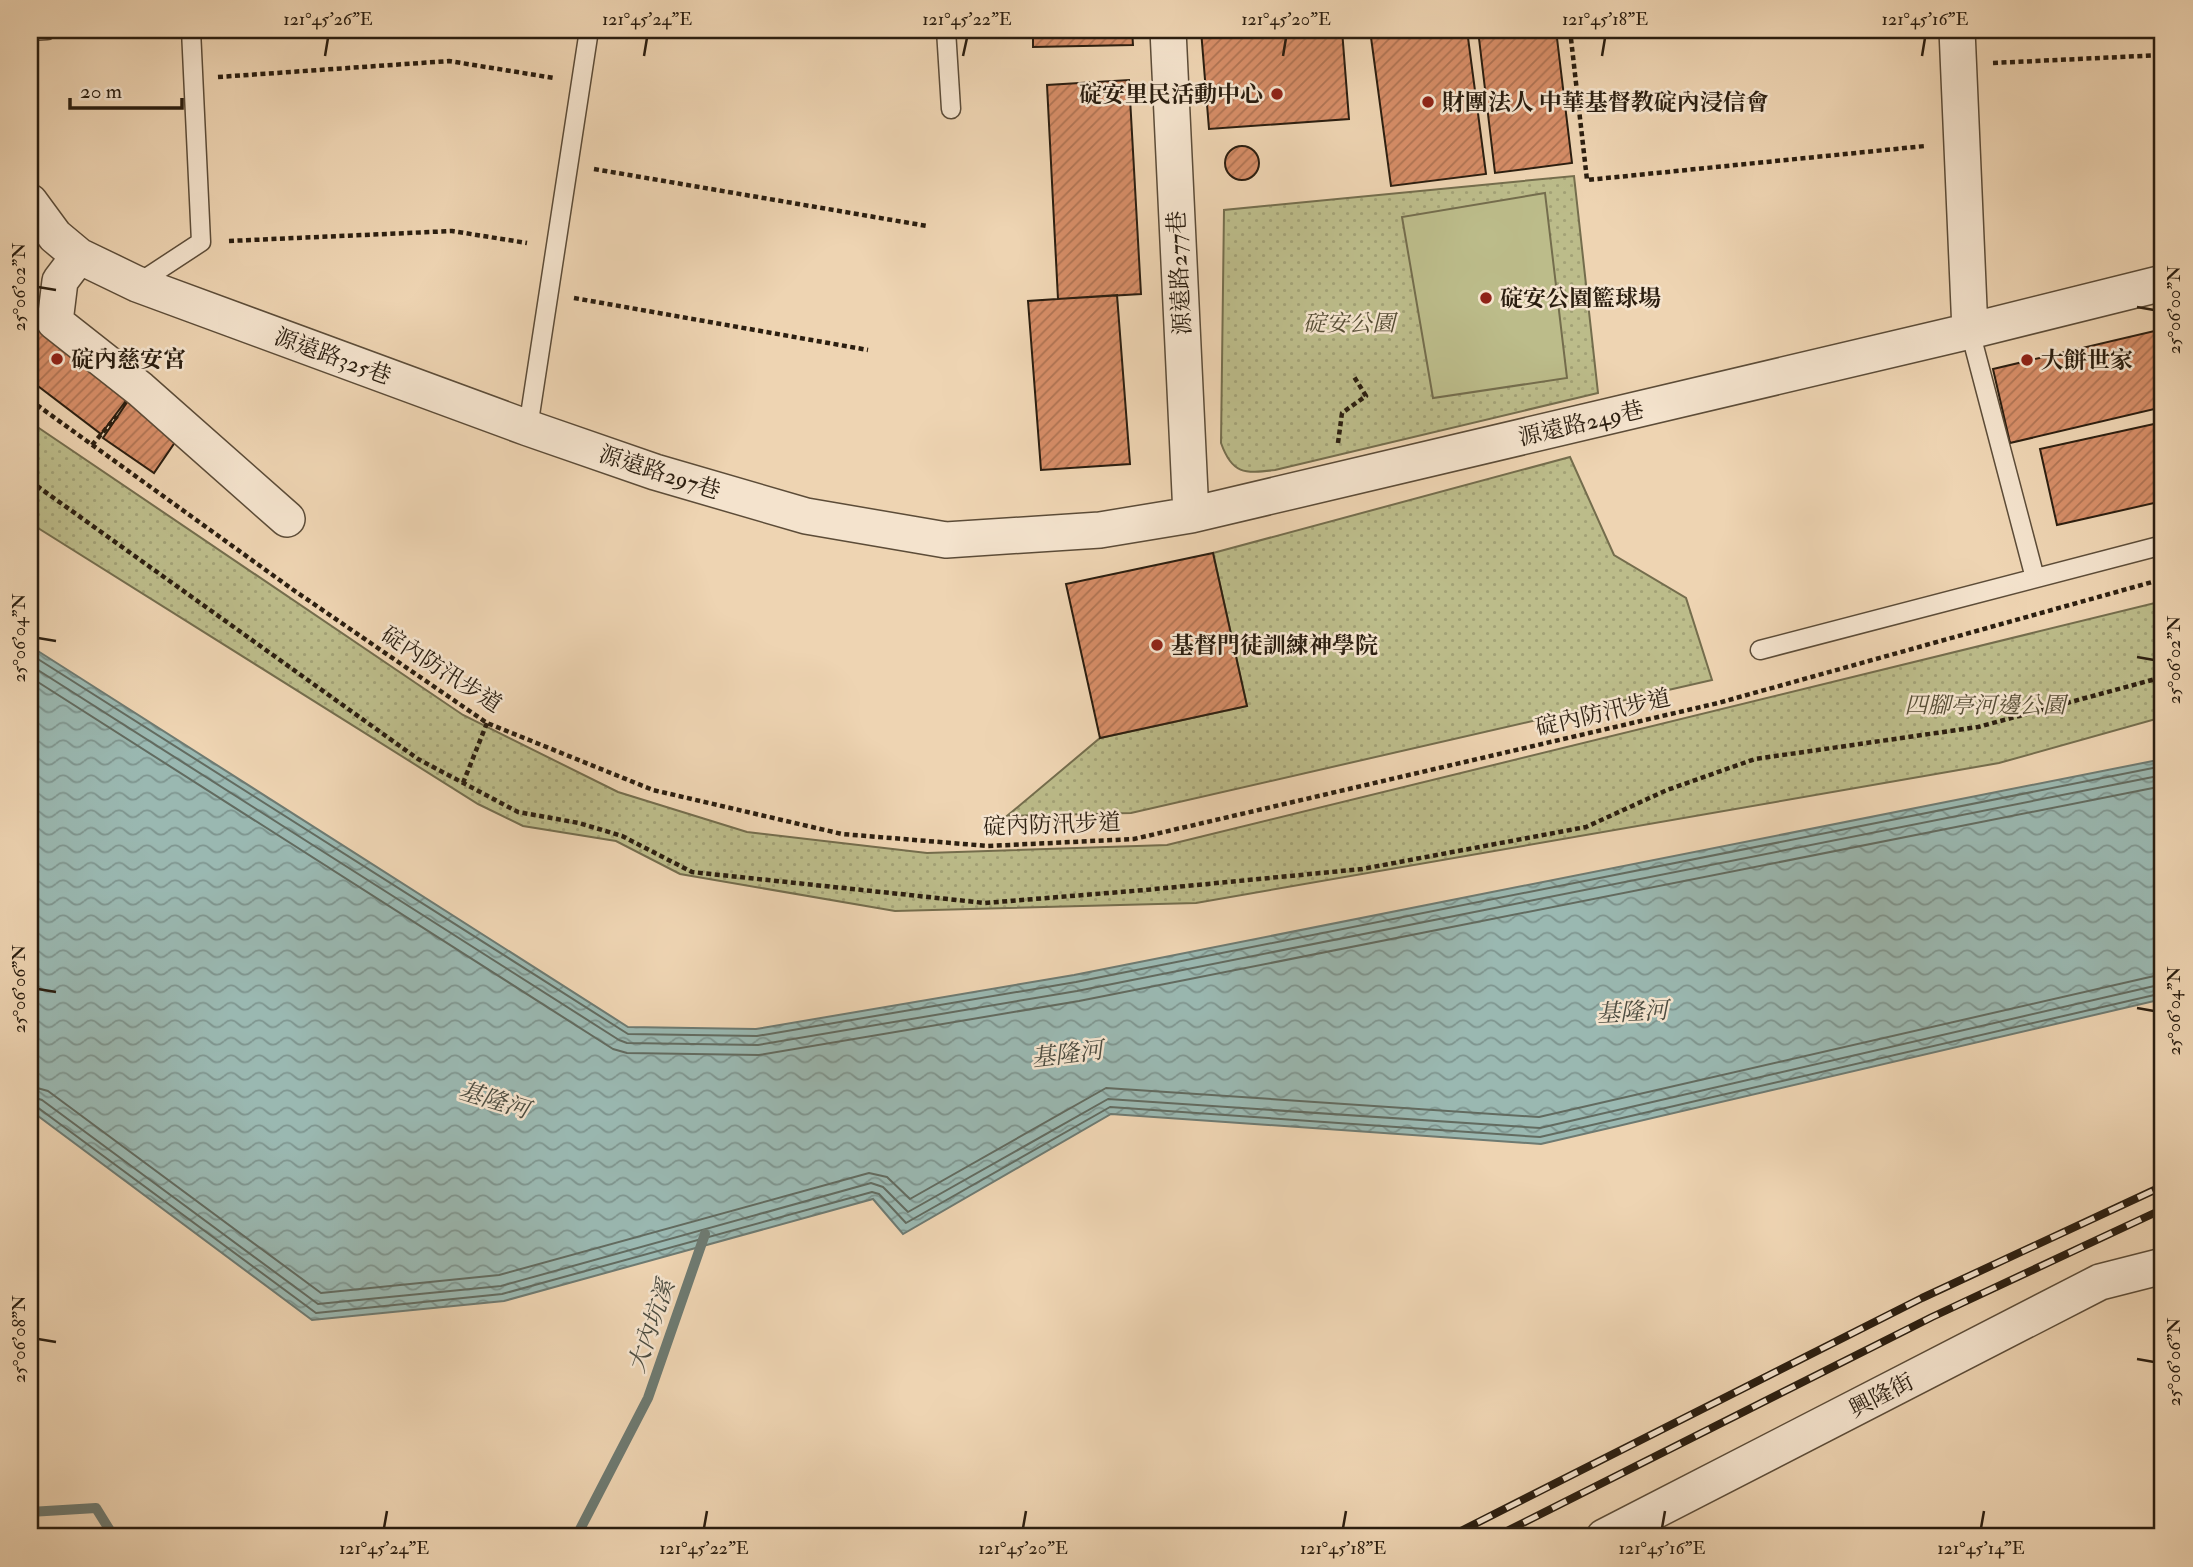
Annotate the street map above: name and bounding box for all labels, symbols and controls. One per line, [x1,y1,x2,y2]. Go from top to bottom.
text: 121°45'26"E [283,8,373,31]
text: 121°45'24"E [602,8,692,31]
text: 121°45'22"E [922,8,1012,31]
text: 121°45'20"E [1241,8,1331,31]
text: 121°45'18"E [1562,8,1648,31]
text: 121°45'16"E [1882,8,1968,31]
scale bar [70,66,182,110]
text: 20 m [80,78,122,105]
place label: 碇安里民活動中心 [1079,80,1263,109]
marker: 碇安里民活動中心 [1269,86,1285,102]
place label: 財團法人 中華基督教碇內浸信會 [1442,88,1769,117]
marker: 財團法人 中華基督教碇內浸信會 [1420,94,1436,110]
street label: 源遠路277巷 [1162,210,1197,336]
text: 25°06'02"N [8,243,31,331]
text: 25°06'00"N [2163,266,2186,354]
place label: 碇安公園籃球場 [1500,284,1661,313]
marker: 碇安公園籃球場 [1478,290,1494,306]
park label: 碇安公園 [1303,309,1399,338]
street label: 源遠路325巷 [270,322,395,391]
place label: 碇內慈安宮 [71,345,186,374]
place label: 大餅世家 [2041,346,2133,375]
marker: 碇內慈安宮 [49,351,65,367]
marker: 大餅世家 [2019,352,2035,368]
street label: 源遠路249巷 [1516,395,1647,452]
street label: 源遠路297巷 [595,439,724,506]
text: 25°06'04"N [8,593,31,683]
text: 25°06'02"N [2163,616,2186,704]
street label: 碇內防汛步道 [376,620,507,719]
place label: 基督門徒訓練神學院 [1171,631,1378,660]
marker: 基督門徒訓練神學院 [1149,637,1165,653]
street label: 碇內防汛步道 [1533,683,1674,742]
park label: 四腳亭河邊公園 [1905,691,2070,720]
street label: 碇內防汛步道 [983,808,1121,841]
text: 25°06'06"N [8,945,31,1033]
text: 25°06'04"N [2163,966,2186,1056]
water label: 基隆河 [1595,995,1673,1030]
water label: 基隆河 [1029,1034,1109,1074]
water label: 基隆河 [455,1075,537,1127]
water label: 大內坑溪 [621,1273,683,1377]
text: 25°06'08"N [8,1295,31,1383]
text: 25°06'06"N [2163,1318,2186,1406]
street label: 興隆街 [1844,1367,1919,1424]
text: 121°45'24"E [339,1537,429,1560]
text: 121°45'22"E [659,1537,749,1560]
text: 121°45'20"E [978,1537,1068,1560]
text: 121°45'18"E [1300,1537,1386,1560]
text: 121°45'16"E [1619,1537,1705,1560]
text: 121°45'14"E [1937,1537,2025,1560]

